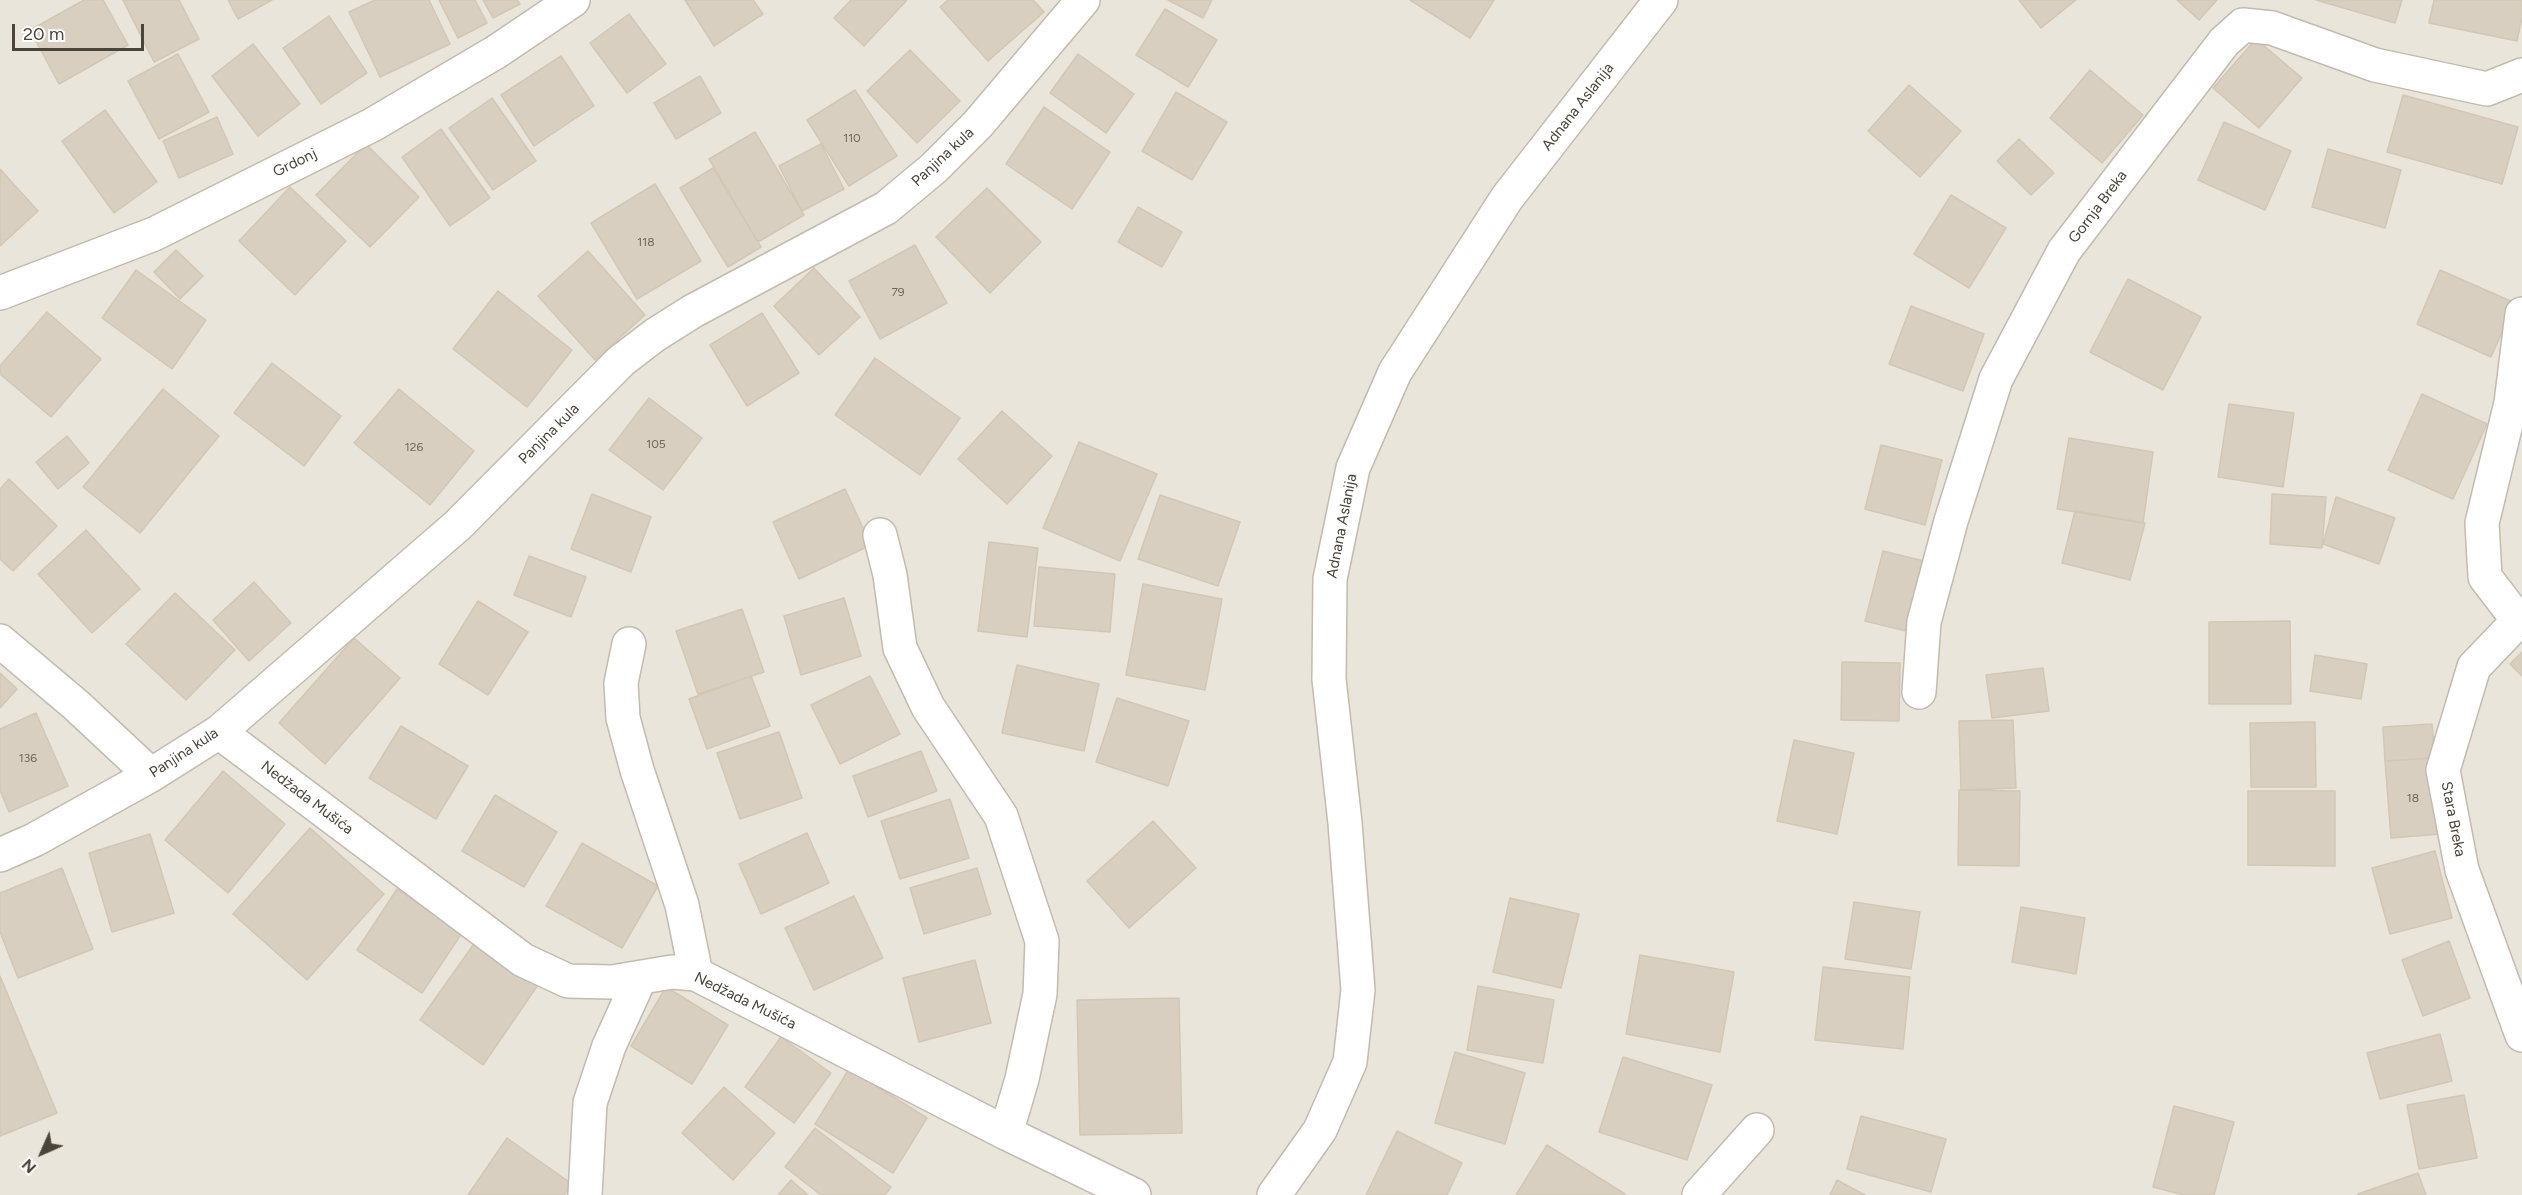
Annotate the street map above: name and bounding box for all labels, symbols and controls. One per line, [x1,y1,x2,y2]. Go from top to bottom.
scale bar [15,12,147,50]
text: 20 m [23,23,64,45]
street label: Adnana Aslanija [1538,60,1618,154]
street label: Panjina kula [908,124,978,190]
house number: 110 [843,131,861,145]
street label: Grdonj [270,145,320,181]
street label: Gornja Breka [2065,167,2131,247]
house number: 118 [637,235,655,249]
house number: 79 [891,285,905,299]
street label: Panjina kula [515,400,583,468]
house number: 105 [646,437,666,451]
house number: 126 [405,440,423,454]
street label: Adnana Aslanija [1323,472,1361,580]
street label: Panjina kula [146,724,222,782]
house number: 136 [19,751,37,765]
street label: Nedžada Mušića [257,757,357,839]
street label: Stara Breka [2437,780,2469,858]
house number: 18 [2407,791,2419,805]
street label: Nedžada Mušića [691,969,799,1033]
north arrow [12,1123,72,1183]
text: N [18,1155,40,1177]

